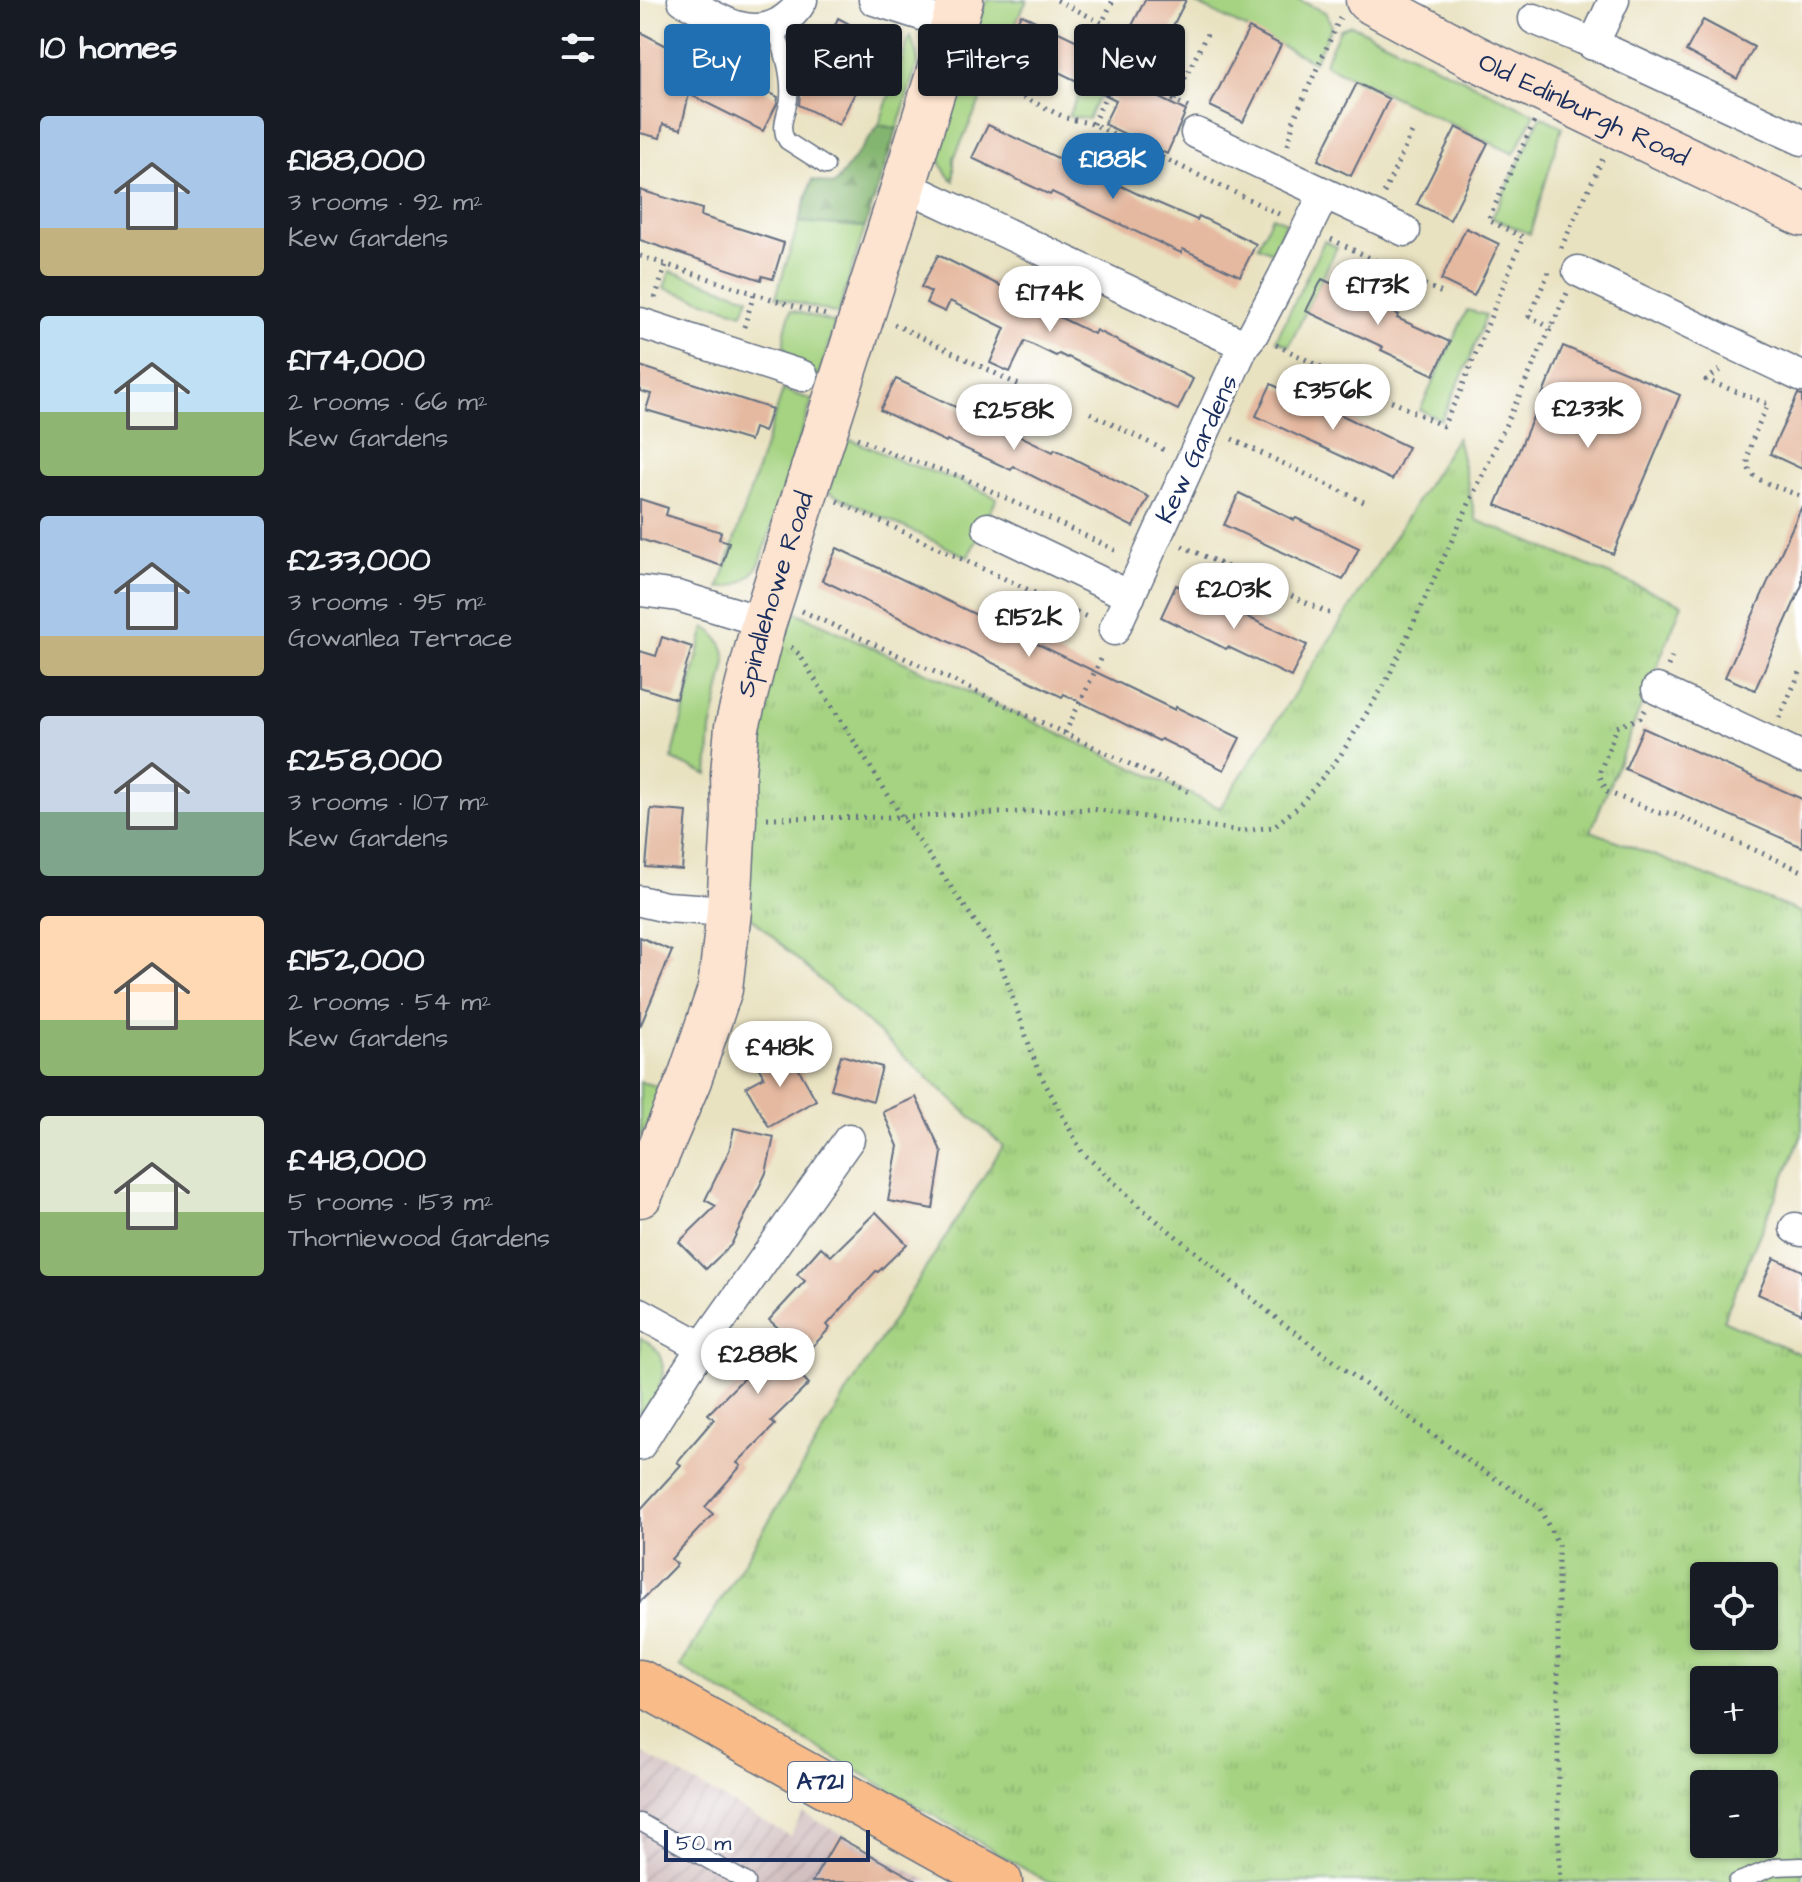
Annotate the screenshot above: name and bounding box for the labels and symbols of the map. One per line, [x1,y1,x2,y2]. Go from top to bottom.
street label: Old Edinburgh Road [1472,44,1695,175]
pin: £188K [1057,133,1169,201]
pin: £173K [1322,259,1434,327]
pin: £174K [994,266,1106,334]
pin: £356K [1277,364,1389,432]
street label: Kew Gardens [1147,369,1247,529]
pin: £233K [1532,382,1644,450]
pin: £258K [958,384,1070,452]
street label: Spindlehowe Road [727,487,823,701]
pin: £203K [1178,563,1290,631]
pin: £152K [973,591,1085,659]
pin: £418K [724,1021,836,1089]
pin: £288K [702,1328,814,1396]
road number: A721 [788,1762,852,1802]
scale bar [664,1826,870,1862]

